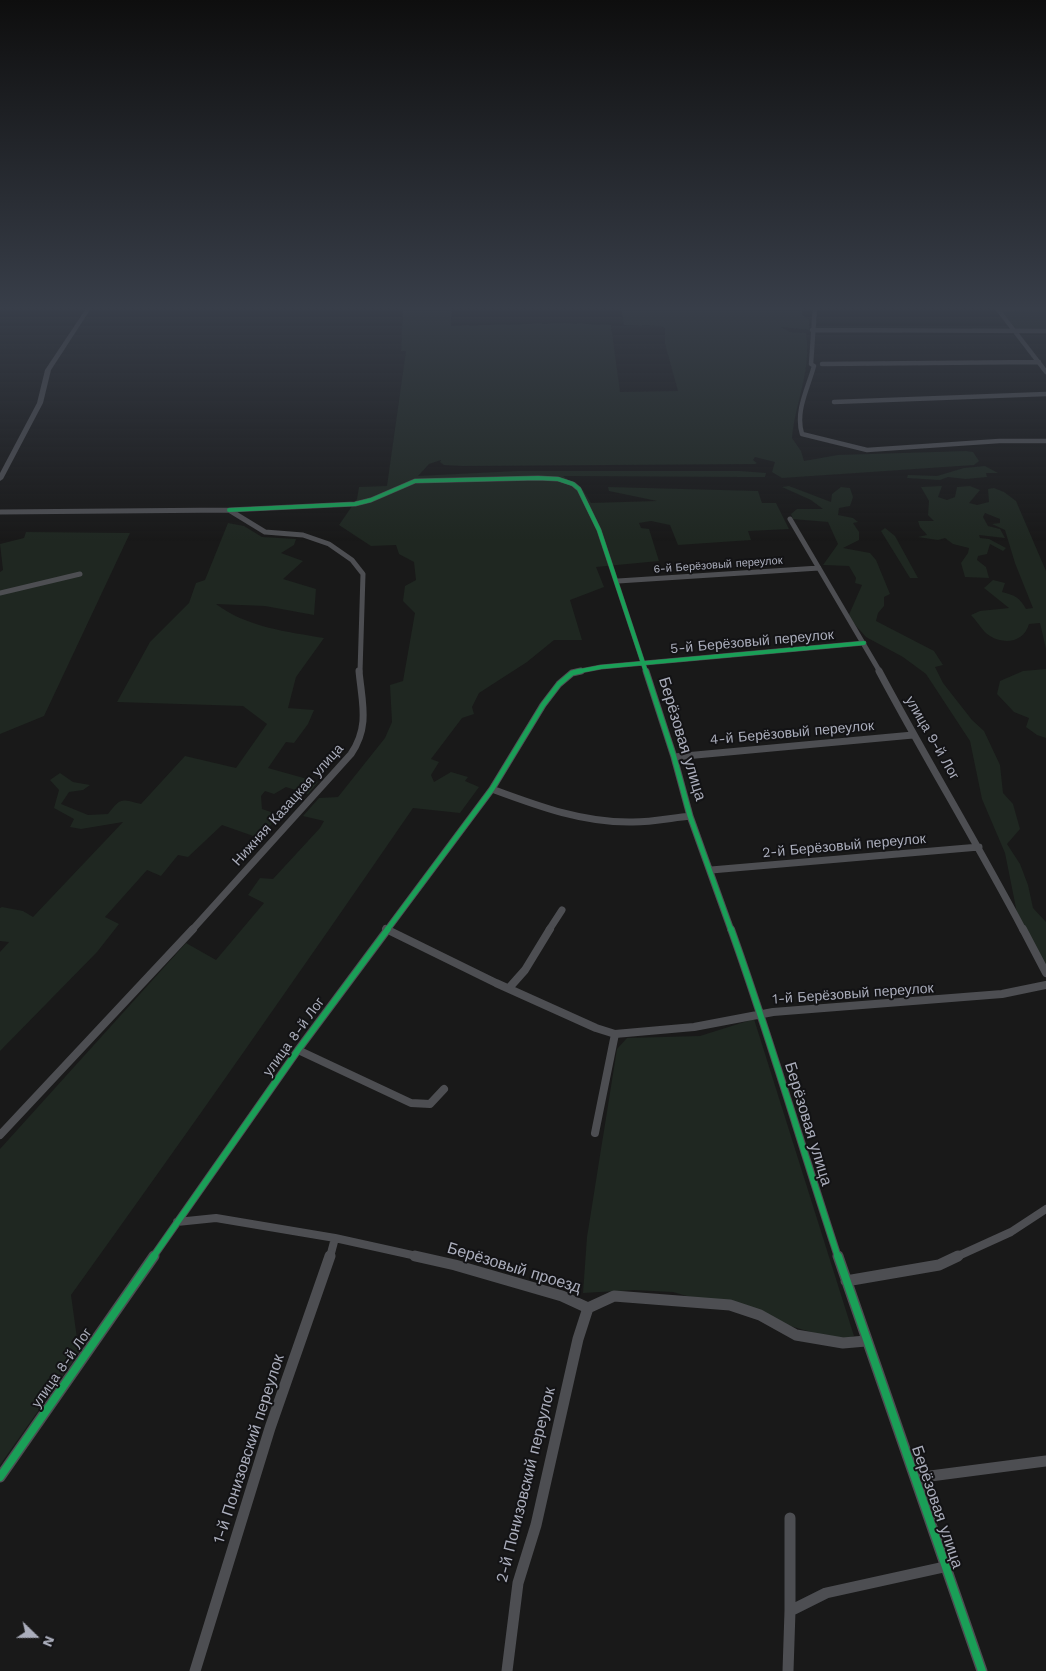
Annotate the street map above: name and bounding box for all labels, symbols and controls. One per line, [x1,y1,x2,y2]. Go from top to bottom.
street label: 6-й Берёзовый переулок [653,554,783,576]
street label: 5-й Берёзовый переулок [669,626,835,658]
street label: Берёзовая улица [654,675,710,803]
street label: улица 9-й Лог [901,693,963,783]
street label: 4-й Берёзовый переулок [709,717,875,749]
street label: Нижняя Казацкая улица [229,741,347,869]
street label: 2-й Берёзовый переулок [762,830,926,862]
street label: 1-й Берёзовый переулок [772,980,934,1008]
street label: улица 8-й Лог [260,994,328,1080]
street label: Берёзовая улица [780,1060,836,1188]
street label: Берёзовый проезд [445,1239,583,1297]
street label: улица 8-й Лог [28,1325,96,1411]
street label: 1-й Понизовский переулок [209,1352,289,1546]
street label: 2-й Понизовский переулок [492,1385,560,1585]
street label: Берёзовая улица [907,1443,967,1571]
north arrow [10,1611,60,1661]
text: N [40,1634,58,1649]

